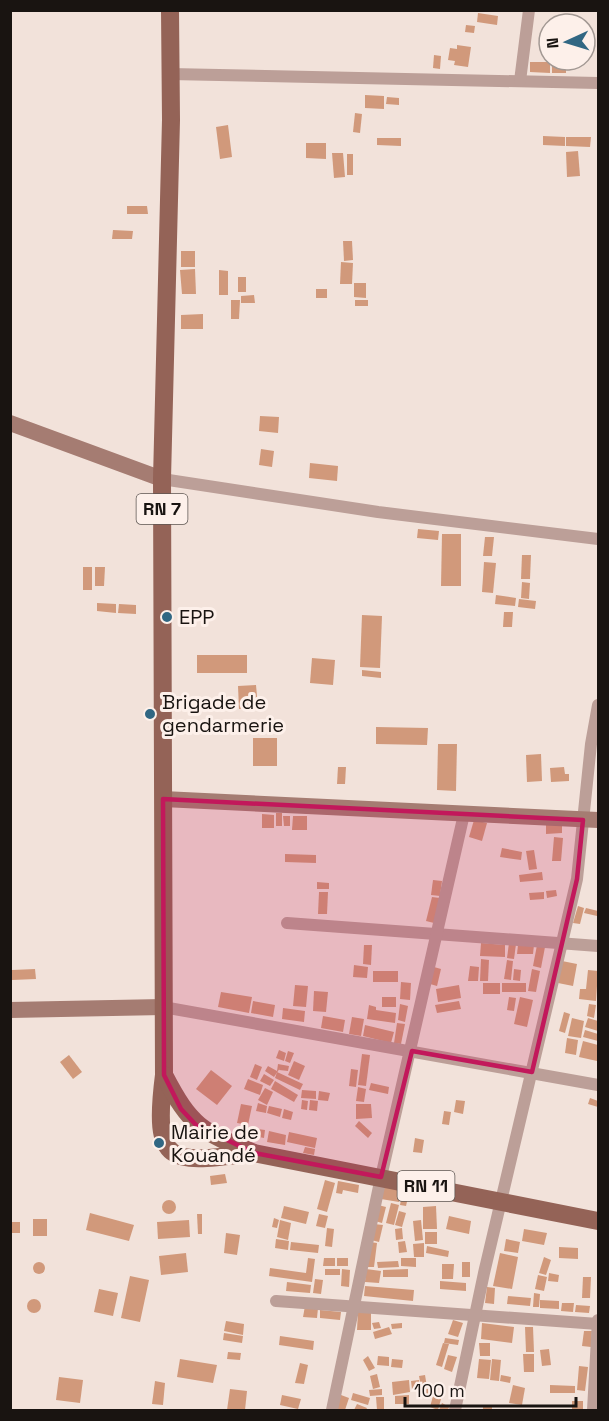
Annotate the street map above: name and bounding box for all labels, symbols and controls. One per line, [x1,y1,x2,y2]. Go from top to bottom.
north arrow [537,12,597,72]
text: N [542,37,563,49]
road number: RN 7 [136,494,188,524]
place label: EPP [179,604,214,630]
marker: EPP [160,610,174,624]
place label: Brigade de gendarmerie [162,689,284,738]
marker: Brigade de gendarmerie [143,707,157,721]
place label: Mairie de Kouandé [171,1119,259,1168]
marker: Mairie de Kouandé [152,1136,166,1150]
road number: RN 11 [398,1171,454,1201]
scale bar [405,1370,576,1408]
text: 100 m [414,1379,465,1402]

